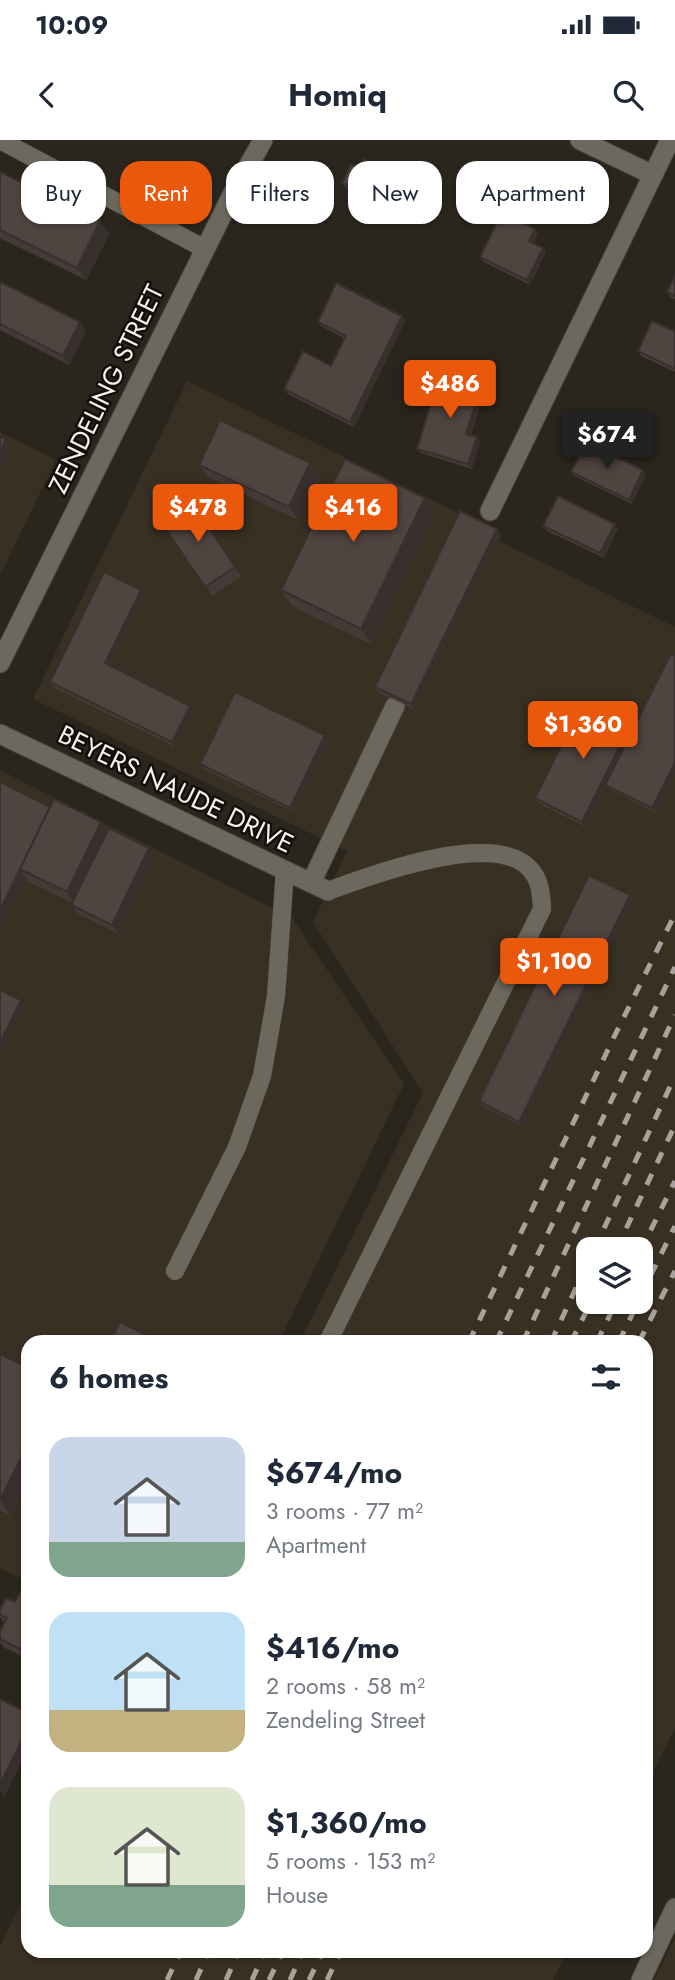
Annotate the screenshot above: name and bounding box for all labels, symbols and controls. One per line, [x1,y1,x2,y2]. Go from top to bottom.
text: 10:09 [35,6,108,44]
text: Homiq [288,72,387,118]
icon: back [28,76,66,114]
icon: search [609,76,647,114]
chip: Buy [21,161,106,224]
chip: Rent [120,161,212,224]
chip: Filters [226,161,334,224]
chip: New [348,161,442,224]
chip: Apartment [456,161,609,224]
street label: ZENDELING STREET [39,278,173,500]
pin: $486 [409,360,491,420]
text: $486 [420,366,480,400]
pin: $674 [566,412,648,471]
text: $674 [577,417,637,451]
pin: $478 [157,484,239,544]
pin: $416 [312,484,394,544]
text: $478 [169,490,227,524]
text: $416 [324,490,382,524]
pin: $1,360 [526,702,640,761]
text: $1,360 [544,707,622,741]
street label: BEYERS NAUDE DRIVE [52,715,300,863]
pin: $1,100 [497,938,611,998]
text: $1,100 [516,944,592,978]
map controls [576,1237,653,1314]
button: layers [576,1237,653,1314]
text: 6 homes [49,1356,168,1399]
icon: filters [587,1358,625,1396]
text: $674/mo [266,1451,402,1494]
icon: home [105,1465,189,1549]
text: 3 rooms · 77 m² [266,1494,423,1528]
text: Apartment [266,1528,366,1562]
text: $416/mo [266,1626,399,1669]
icon: home [105,1640,189,1724]
text: 2 rooms · 58 m² [266,1669,425,1703]
text: Zendeling Street [266,1703,425,1737]
text: $1,360/mo [266,1801,427,1844]
icon: home [105,1815,189,1899]
text: 5 rooms · 153 m² [266,1844,435,1878]
text: House [266,1878,328,1912]

